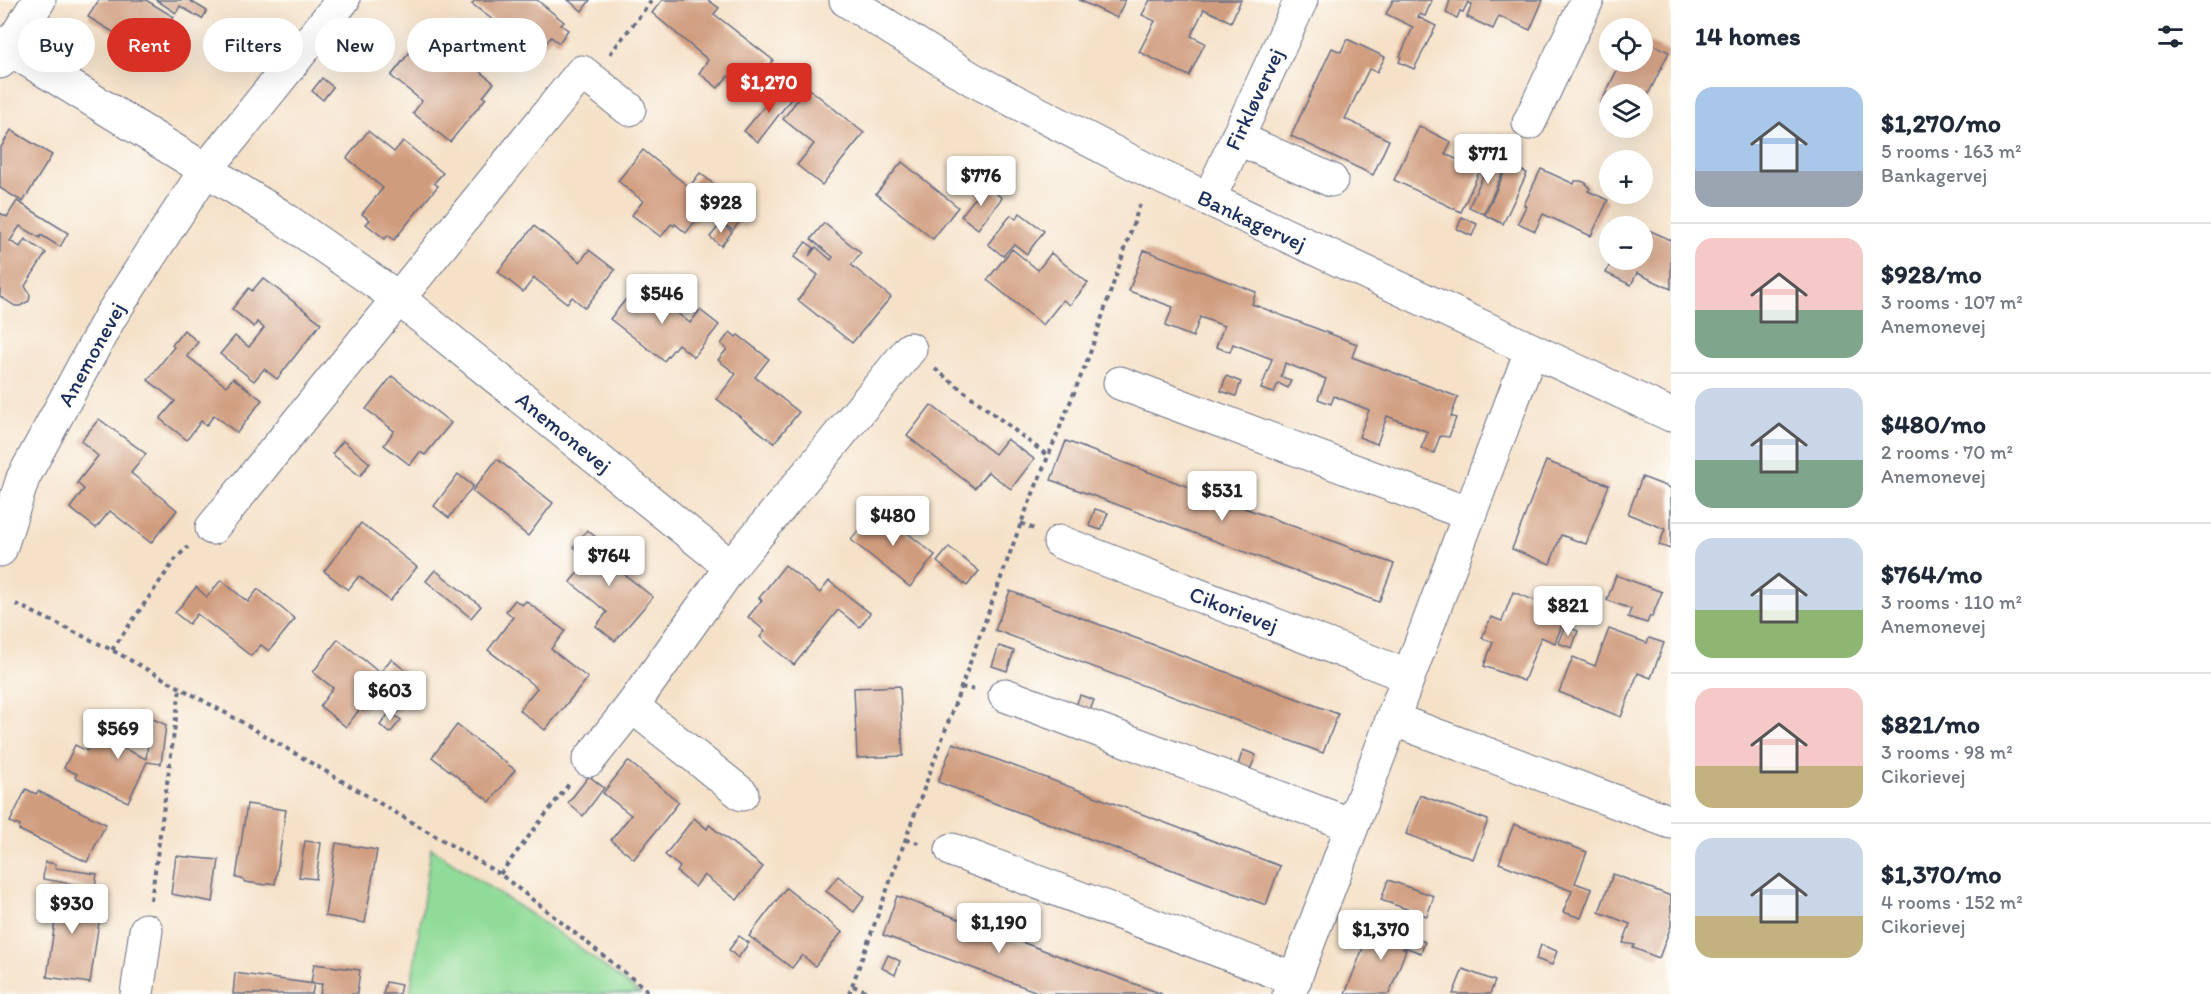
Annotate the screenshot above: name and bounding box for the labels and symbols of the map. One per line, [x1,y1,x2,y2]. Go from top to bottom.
street label: Firkløvervej [1219,44,1290,155]
pin: $1,270 [720,63,818,114]
pin: $771 [1452,134,1524,185]
pin: $776 [945,156,1017,207]
pin: $928 [685,183,757,234]
street label: Bankagervej [1193,184,1310,257]
pin: $546 [626,274,698,325]
street label: Anemonevej [52,297,131,411]
street label: Anemonevej [510,386,617,479]
pin: $531 [1186,471,1258,522]
pin: $480 [857,496,929,547]
pin: $764 [573,536,645,587]
street label: Cikorievej [1186,580,1282,639]
pin: $821 [1532,586,1604,637]
pin: $603 [354,671,426,722]
pin: $569 [82,709,154,760]
pin: $930 [36,884,108,935]
pin: $1,190 [950,903,1048,954]
pin: $1,370 [1332,910,1430,961]

